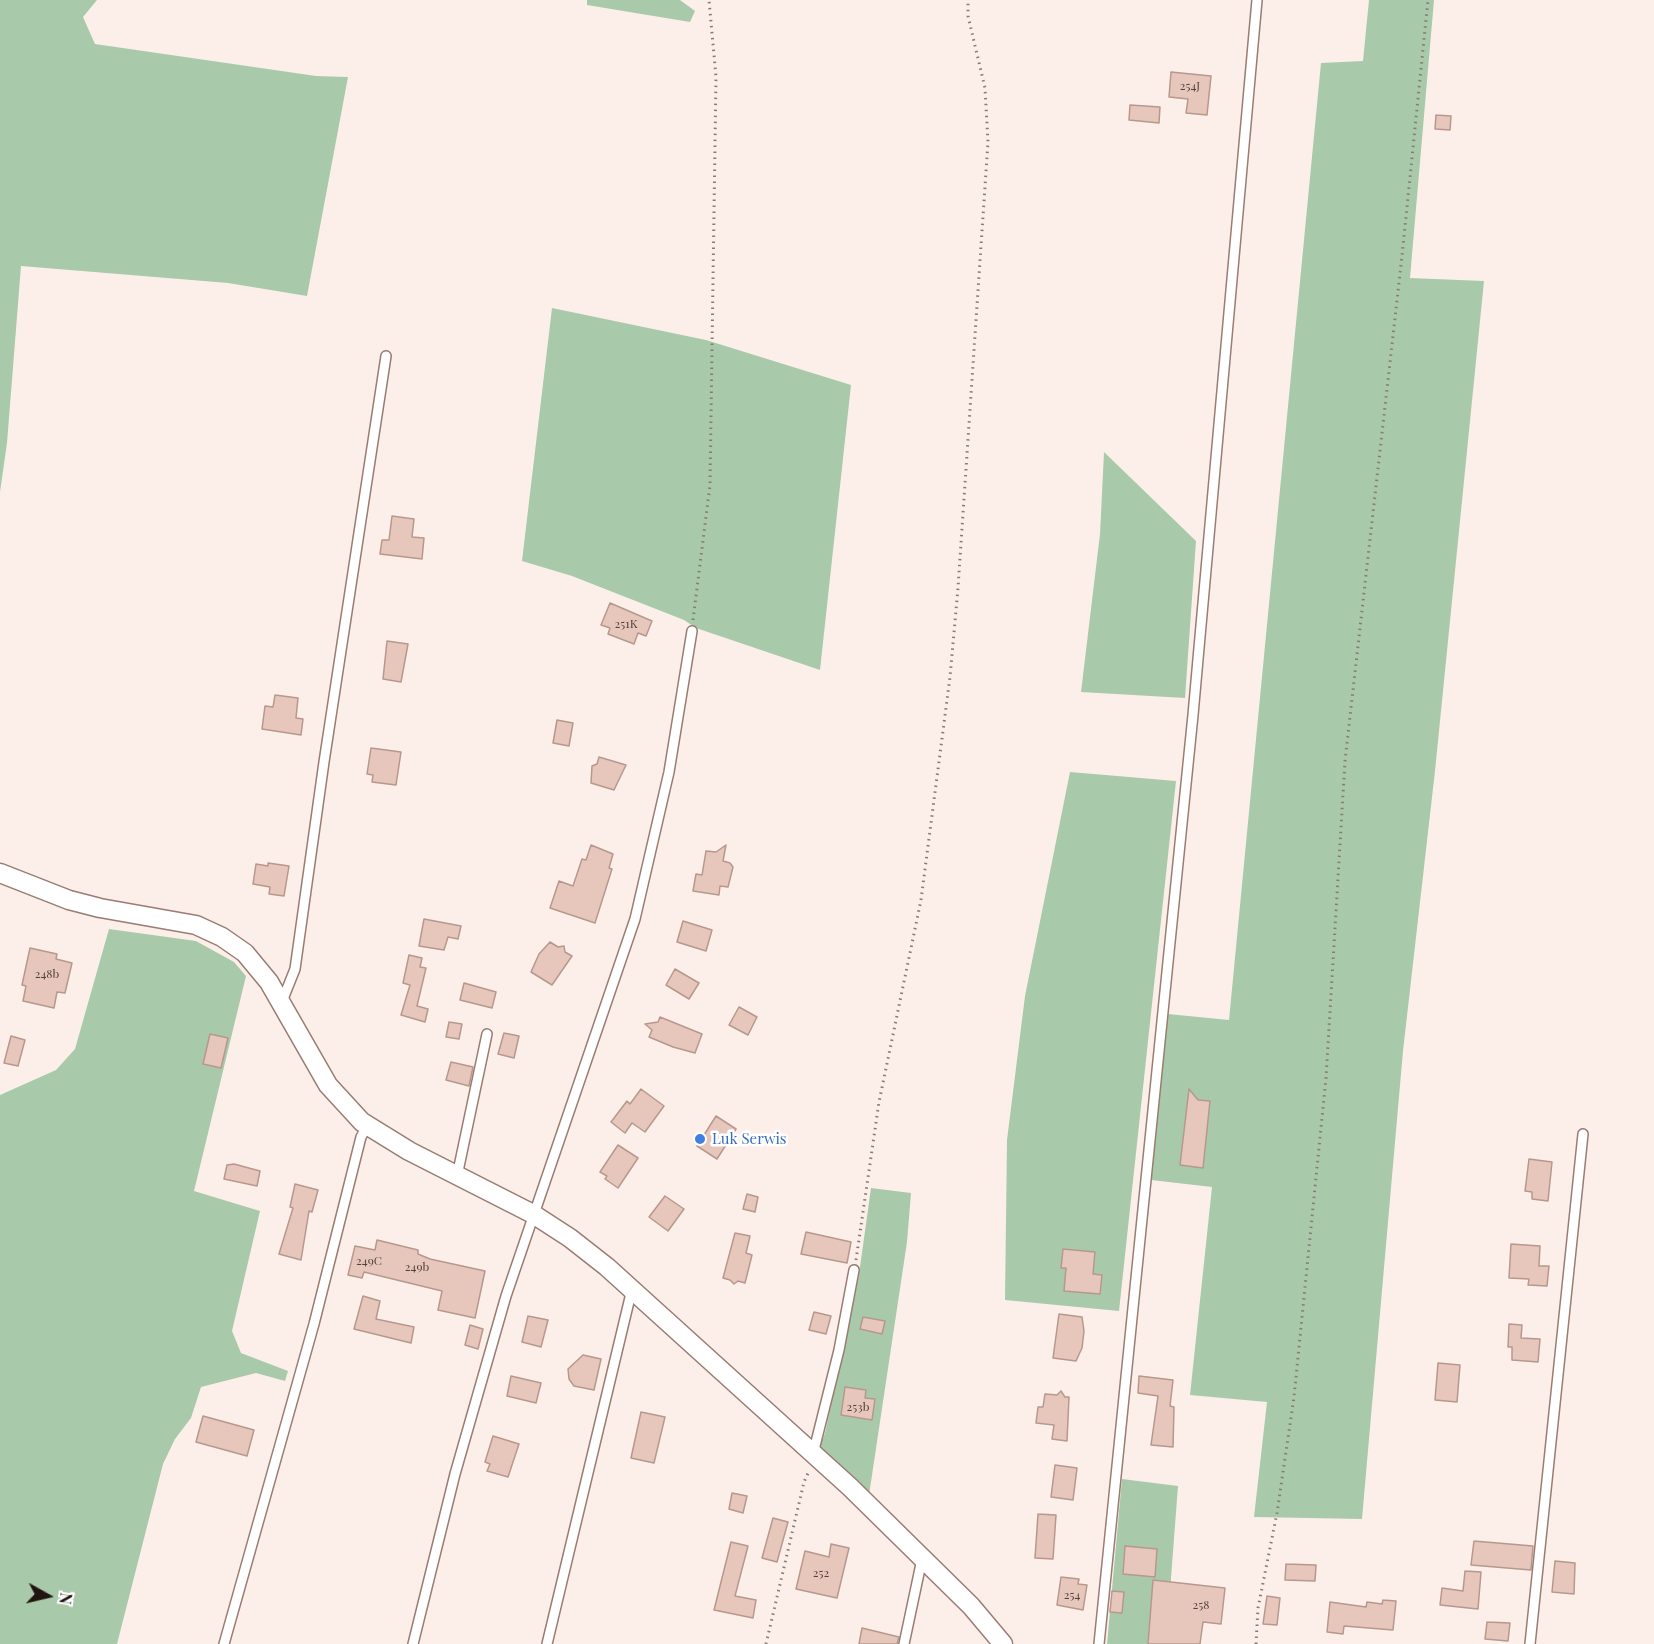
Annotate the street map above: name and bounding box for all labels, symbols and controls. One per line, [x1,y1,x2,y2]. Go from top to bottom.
house number: 254J [1180,79,1200,93]
house number: 251K [614,617,638,631]
house number: 248b [35,967,59,981]
place label: Luk Serwis [712,1130,787,1148]
marker: Luk Serwis [693,1132,707,1146]
house number: 249C [356,1254,382,1268]
house number: 249b [405,1260,429,1274]
house number: 253b [847,1400,869,1414]
north arrow [18,1566,78,1626]
house number: 252 [813,1566,829,1580]
house number: 254 [1064,1588,1080,1602]
text: N [55,1591,78,1606]
house number: 258 [1193,1598,1209,1612]

